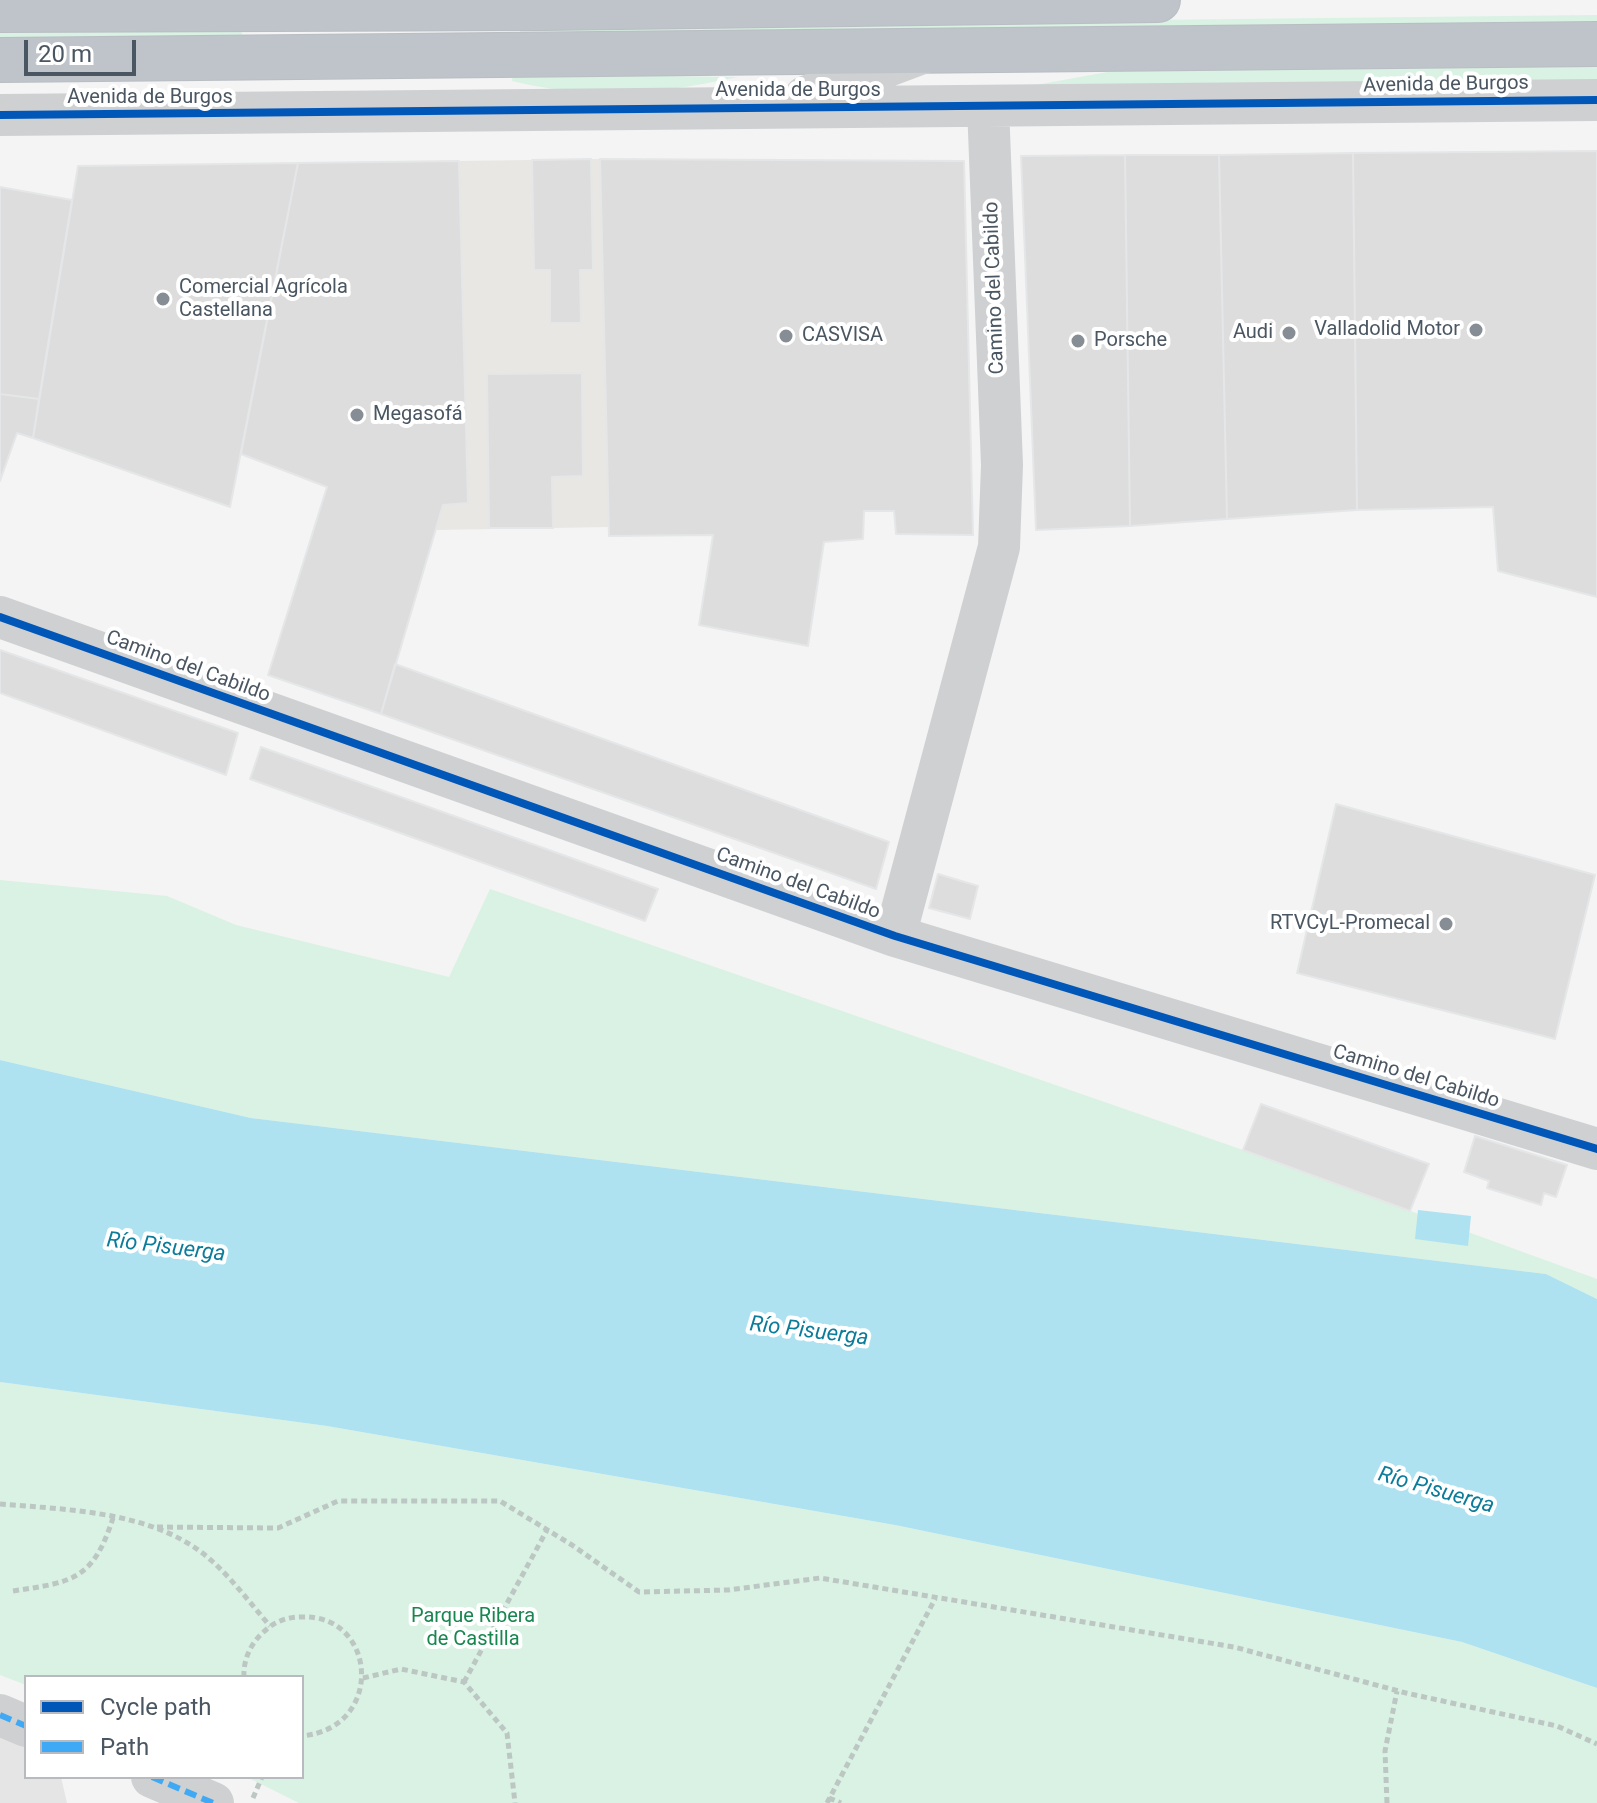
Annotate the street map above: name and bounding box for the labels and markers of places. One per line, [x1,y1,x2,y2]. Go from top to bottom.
place label: Comercial Agrícola Castellana [179,276,348,323]
marker: Comercial Agrícola Castellana [154,290,172,308]
place label: Valladolid Motor [1314,318,1460,342]
place label: Audi [1233,321,1273,345]
marker: Valladolid Motor [1467,321,1485,339]
place label: CASVISA [802,324,883,348]
marker: Audi [1280,324,1298,342]
marker: CASVISA [777,327,795,345]
place label: Porsche [1094,329,1167,353]
marker: Porsche [1069,332,1087,350]
place label: Megasofá [373,403,463,427]
marker: Megasofá [348,406,366,424]
place label: RTVCyL-Promecal [1270,912,1430,936]
marker: RTVCyL-Promecal [1437,915,1455,933]

